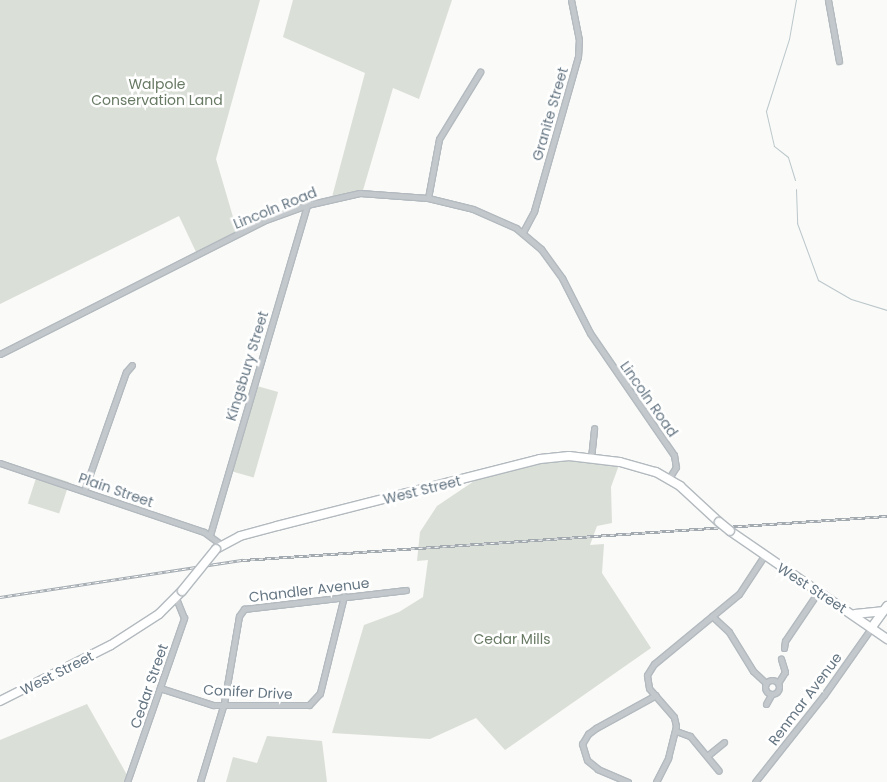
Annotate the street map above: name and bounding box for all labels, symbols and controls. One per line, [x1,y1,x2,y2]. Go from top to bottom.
street label: Granite Street [529,65,571,163]
park label: Walpole Conservation Land [91,76,223,108]
street label: Lincoln Road [231,184,319,232]
street label: Kingsbury Street [222,309,272,423]
street label: Lincoln Road [617,358,681,440]
street label: Plain Street [76,469,156,511]
street label: West Street [381,472,463,508]
street label: West Street [774,559,850,617]
street label: Chandler Avenue [248,574,370,606]
park label: Cedar Mills [473,631,551,647]
street label: Cedar Street [127,641,171,731]
street label: West Street [18,647,96,699]
street label: Renmar Avenue [765,649,845,749]
street label: Conifer Drive [203,681,293,703]

